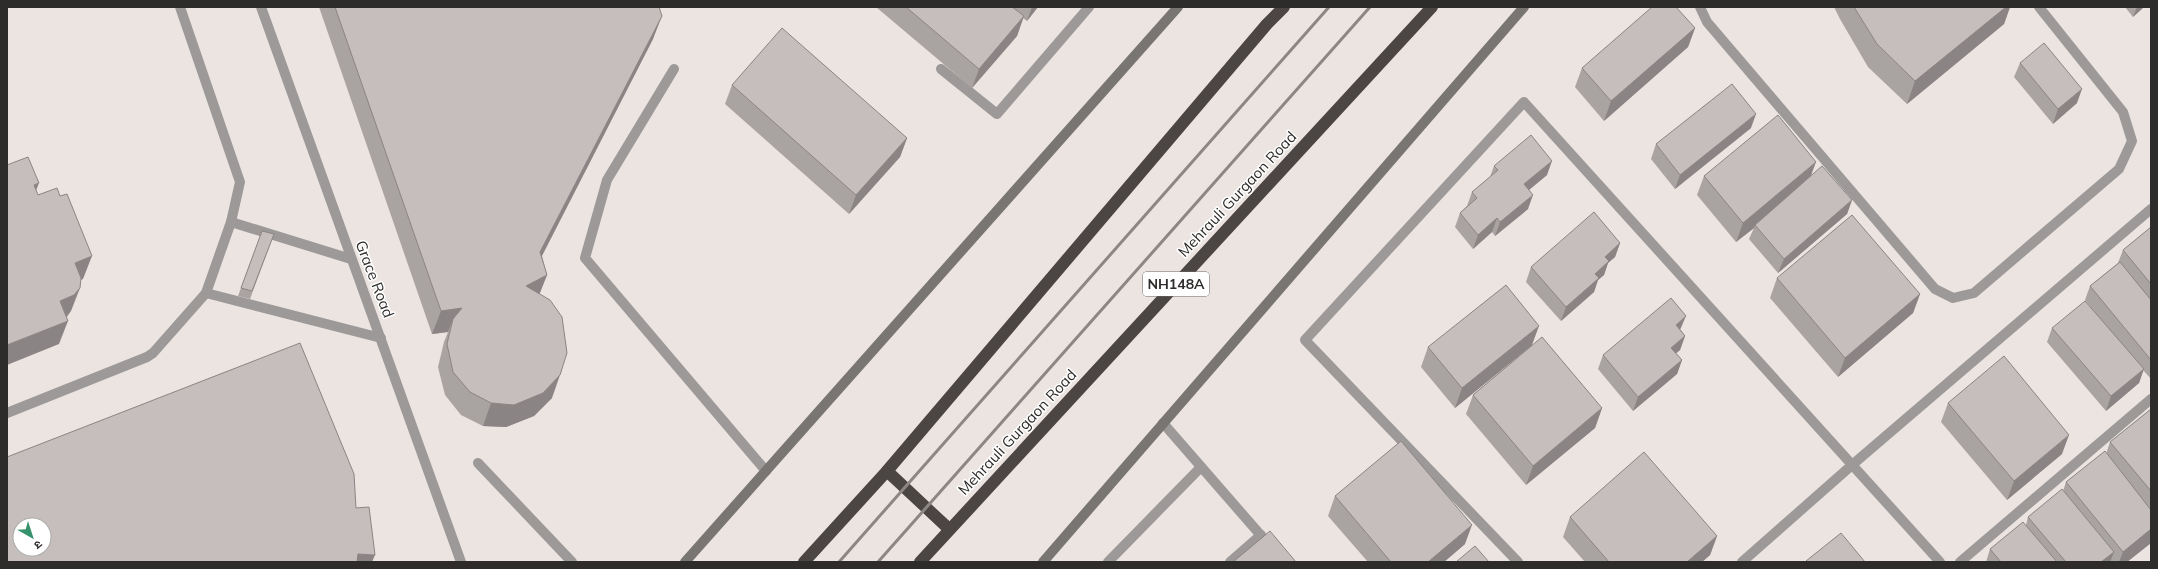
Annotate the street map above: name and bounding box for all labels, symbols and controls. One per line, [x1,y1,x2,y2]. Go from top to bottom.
street label: Mehrauli Gurgaon Road [1174,127,1300,261]
street label: Grace Road [352,238,398,320]
road number: NH148A [1143,272,1209,296]
street label: Mehrauli Gurgaon Road [954,365,1080,499]
north arrow [12,517,52,557]
text: उ [31,537,45,553]

